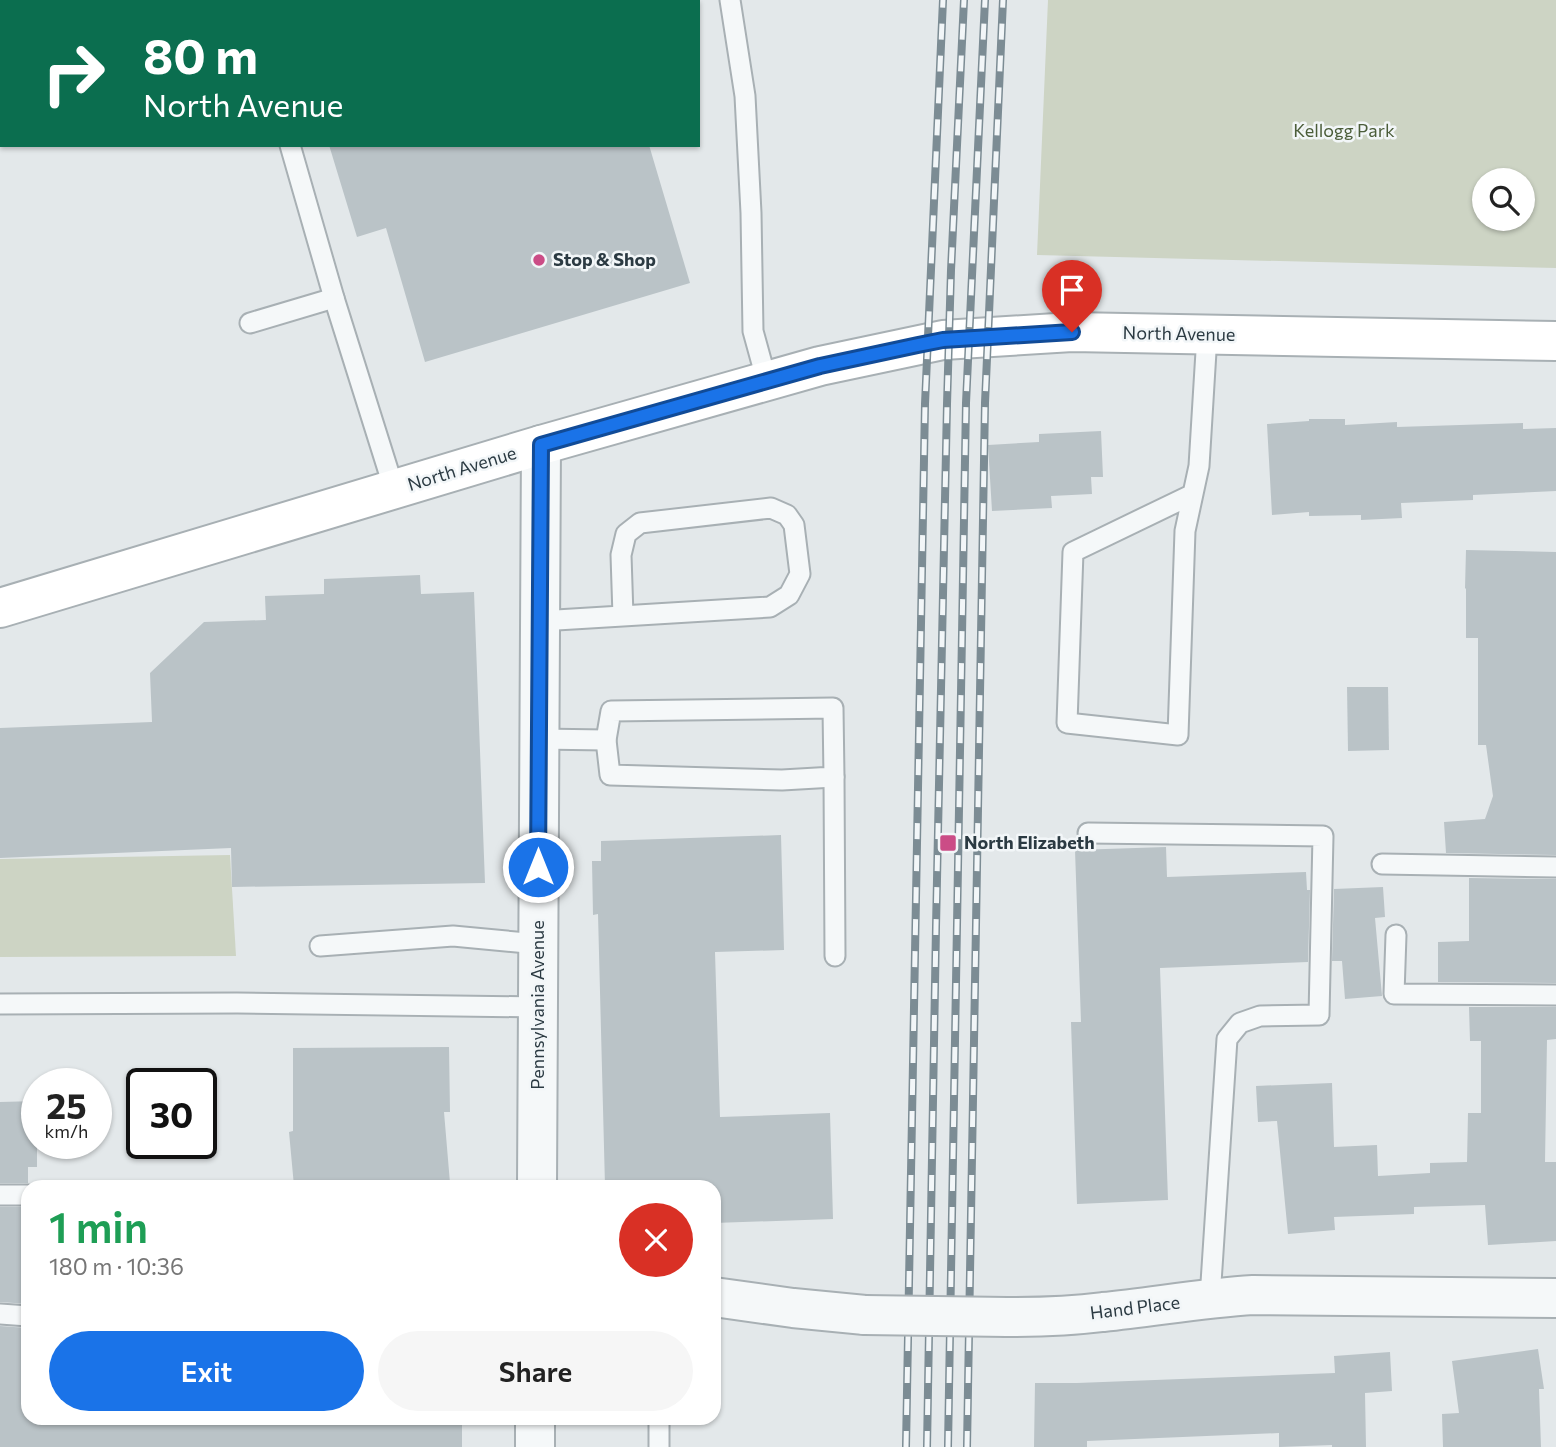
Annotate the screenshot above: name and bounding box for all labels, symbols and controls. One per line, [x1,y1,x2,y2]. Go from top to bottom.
text: 80 m [143,24,258,84]
icon: right [28,28,119,119]
text: North Avenue [143,84,343,124]
park label: Kellogg Park [1293,119,1395,141]
map controls [1472,168,1535,231]
button: search [1472,168,1535,231]
place label: Stop & Shop [553,248,656,270]
marker: Stop & Shop [531,252,547,268]
pin [1042,260,1102,332]
icon: arrive [1053,271,1091,309]
street label: North Avenue [1122,321,1236,345]
street label: North Avenue [405,441,519,495]
position arrow [501,830,575,904]
place label: North Elizabeth [964,831,1095,853]
marker: North Elizabeth [938,833,958,853]
street label: Pennsylvania Avenue [526,920,548,1090]
speed limit sign: 30 [126,1068,217,1159]
text: 25 [46,1083,87,1126]
text: km/h [45,1120,88,1142]
text: 1 min [49,1200,148,1252]
button: close [619,1203,693,1277]
text: 180 m · 10:36 [49,1252,184,1280]
street label: Hand Place [1089,1291,1181,1323]
button: Exit [49,1331,364,1411]
button: Share [378,1331,693,1411]

